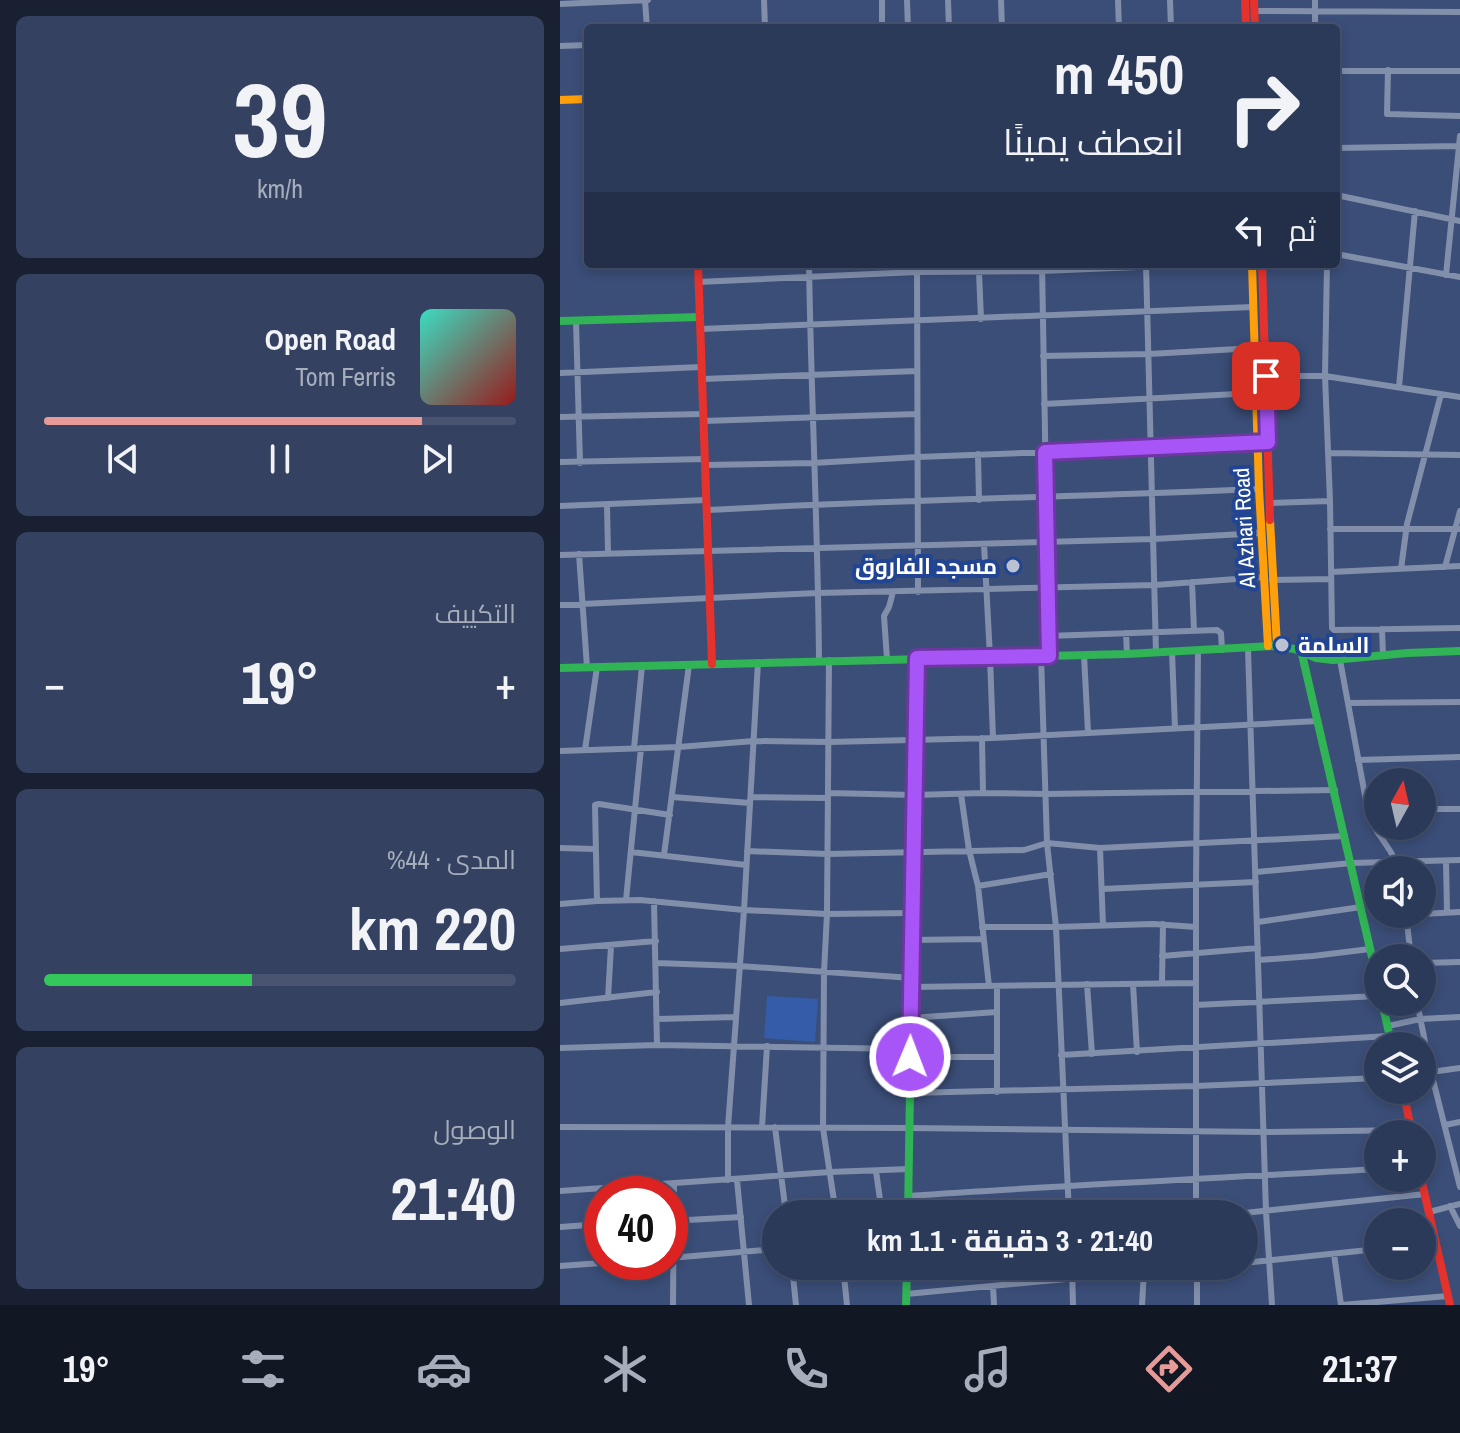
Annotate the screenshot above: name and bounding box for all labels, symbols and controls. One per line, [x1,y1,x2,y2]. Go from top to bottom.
text: 450 m [1054,36,1184,111]
text: 39 [233,49,327,189]
icon: right [1212,56,1316,160]
text: انعطف يمينًا [1003,118,1184,166]
text: km/h [257,171,303,206]
icon: left [1228,208,1272,252]
text: ثم [1288,210,1316,250]
text: Open Road [265,319,396,359]
pin [1232,342,1300,410]
icon: arrive [1244,354,1288,398]
text: Tom Ferris [295,359,396,394]
icon: previous [101,437,145,481]
icon: pause [258,437,302,481]
icon: next [415,437,459,481]
street label: Al Azhari Road [1226,467,1262,590]
place label: مسجد الفاروق [855,551,997,581]
marker: مسجد الفاروق [1004,557,1022,575]
text: التكييف [434,596,516,631]
place label: السلمة [1298,630,1369,660]
marker: السلمة [1273,636,1291,654]
text: 19° [241,642,319,723]
text: − [44,653,65,713]
text: + [495,653,516,713]
north arrow [1364,768,1436,840]
map controls [1364,768,1436,1280]
text: المدى · 44% [387,842,516,877]
button: sound [1364,856,1436,928]
text: 220 km [349,888,516,969]
button: search [1364,944,1436,1016]
position arrow [868,1015,952,1099]
button: layers [1364,1032,1436,1104]
text: الوصول [433,1112,516,1147]
button: + [1364,1120,1436,1192]
text: 21:40 [390,1158,516,1239]
speed limit sign: 40 [584,1176,688,1280]
button: − [1364,1208,1436,1280]
text: 21:40 · 3 دقيقة · 1.1 km [867,1220,1153,1260]
icon: filters [235,1341,291,1397]
icon: car [416,1341,472,1397]
icon: climate [597,1341,653,1397]
icon: phone [778,1341,834,1397]
icon: music [960,1341,1016,1397]
icon: directions [1141,1341,1197,1397]
text: 19° [63,1345,110,1393]
text: 21:37 [1322,1345,1397,1393]

